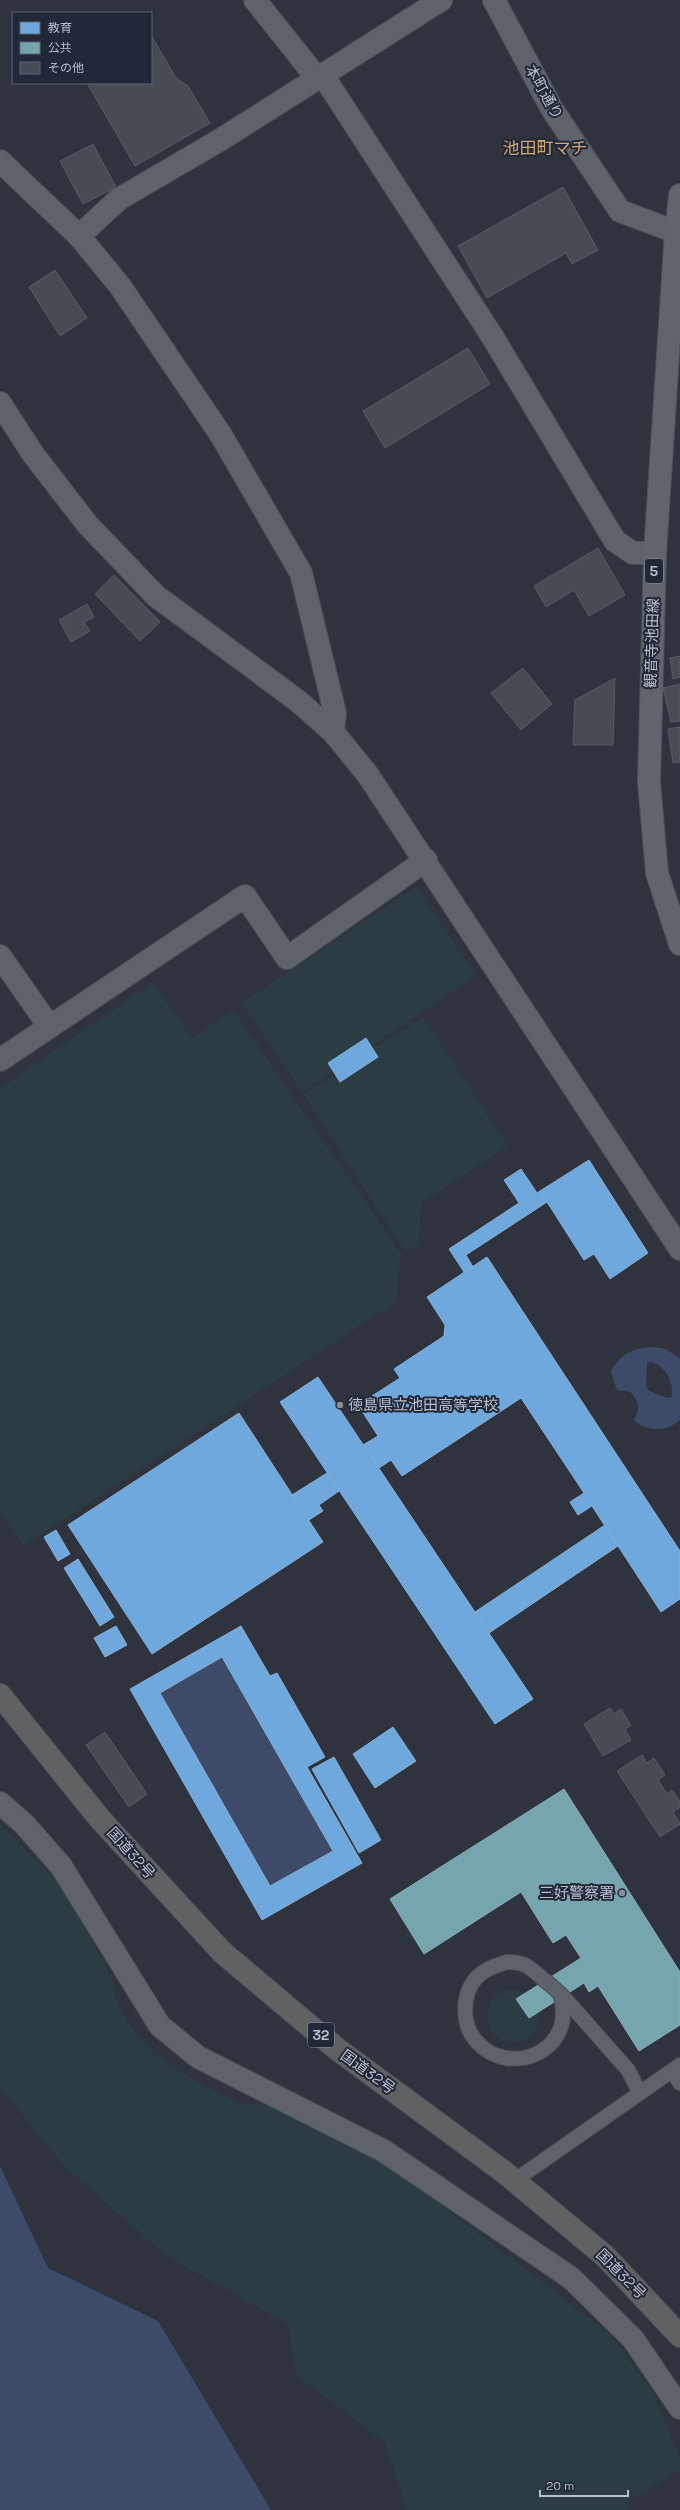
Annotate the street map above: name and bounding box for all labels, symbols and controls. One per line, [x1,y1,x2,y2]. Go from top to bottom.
legend [12,12,152,84]
text: 教育 [48,20,72,36]
text: 公共 [48,40,72,56]
text: その他 [48,60,84,76]
street label: 本町通り [522,61,567,123]
district label: 池田町マチ [503,137,588,159]
road number: 5 [645,559,663,583]
street label: 観音寺池田線 [640,598,663,688]
place label: 徳島県立池田高等学校 [348,1395,498,1414]
marker: 徳島県立池田高等学校 [335,1400,345,1410]
street label: 国道32号 [103,1823,160,1882]
place label: 三好警察署 [539,1883,614,1902]
marker: 三好警察署 [617,1888,627,1898]
road number: 32 [308,2023,334,2047]
street label: 国道32号 [337,2045,399,2098]
street label: 国道32号 [592,2245,650,2303]
scale bar [540,2472,628,2498]
text: 20 m [546,2478,574,2494]

